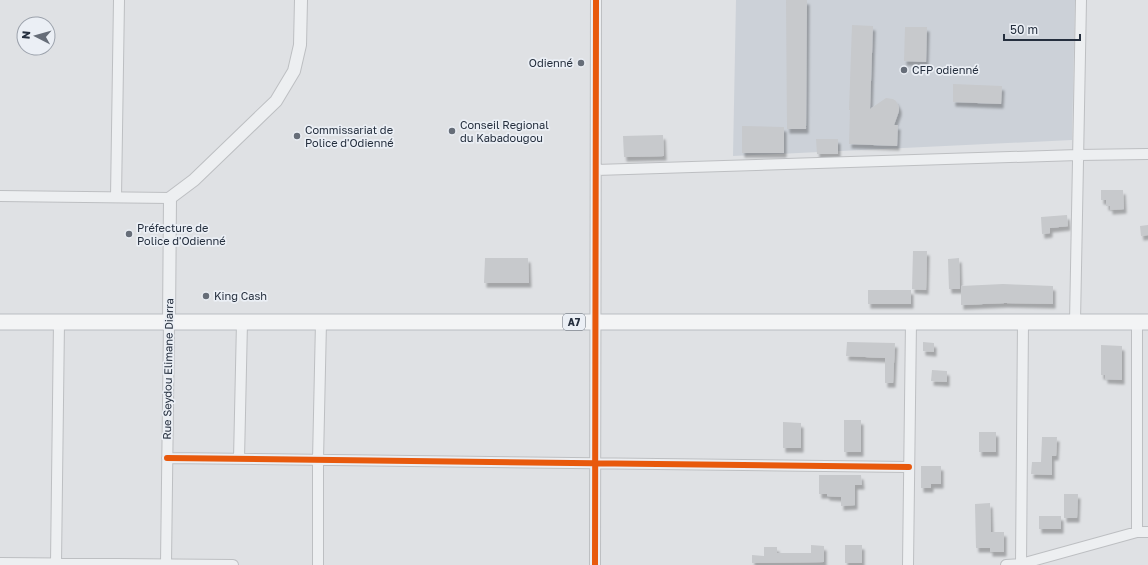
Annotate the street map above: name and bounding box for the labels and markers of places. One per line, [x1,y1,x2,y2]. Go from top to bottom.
place label: Odienné [529,56,573,69]
marker: Odienné [576,58,586,68]
place label: CFP odienné [912,63,979,76]
marker: CFP odienné [899,65,909,75]
place label: Conseil Regional du Kabadougou [460,118,549,144]
place label: Commissariat de Police d'Odienné [305,123,394,149]
marker: Conseil Regional du Kabadougou [447,126,457,136]
marker: Commissariat de Police d'Odienné [292,131,302,141]
place label: Préfecture de Police d'Odienné [137,221,226,247]
marker: Préfecture de Police d'Odienné [124,229,134,239]
place label: King Cash [214,289,267,302]
marker: King Cash [201,291,211,301]

